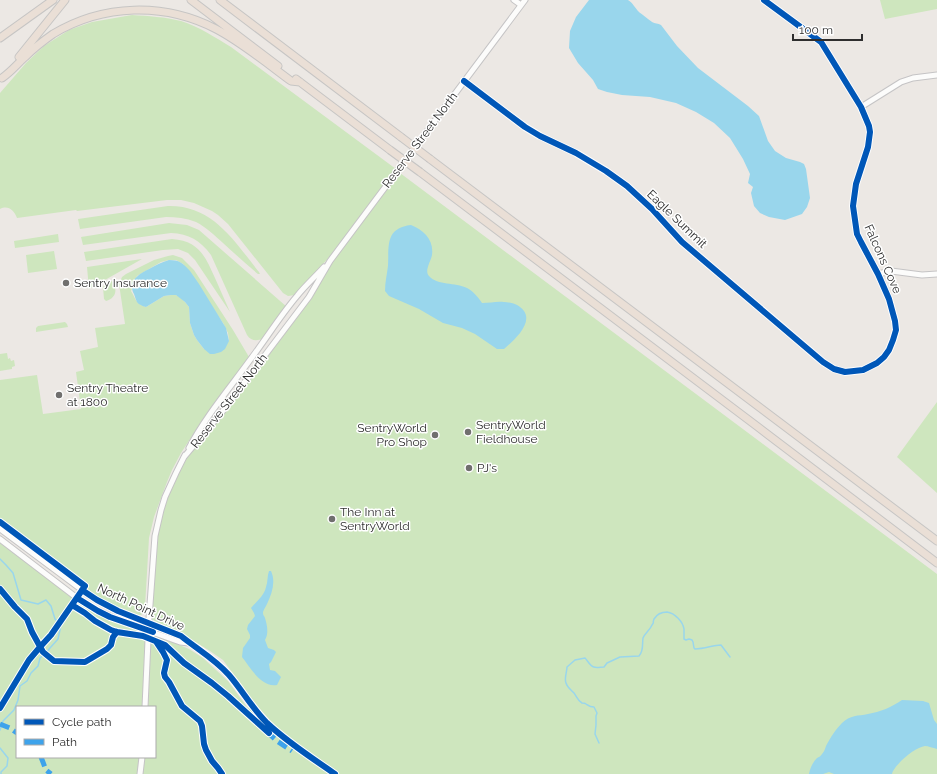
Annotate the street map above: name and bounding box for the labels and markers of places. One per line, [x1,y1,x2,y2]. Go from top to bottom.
place label: Sentry Insurance [74,276,167,290]
marker: Sentry Insurance [61,278,71,288]
place label: Sentry Theatre at 1800 [67,381,148,409]
marker: Sentry Theatre at 1800 [54,390,64,400]
place label: SentryWorld Fieldhouse [476,418,546,446]
place label: SentryWorld Pro Shop [357,421,427,449]
marker: SentryWorld Fieldhouse [463,427,473,437]
marker: SentryWorld Pro Shop [430,430,440,440]
place label: PJ's [477,461,497,475]
marker: PJ's [464,463,474,473]
place label: The Inn at SentryWorld [340,505,410,533]
marker: The Inn at SentryWorld [327,514,337,524]

